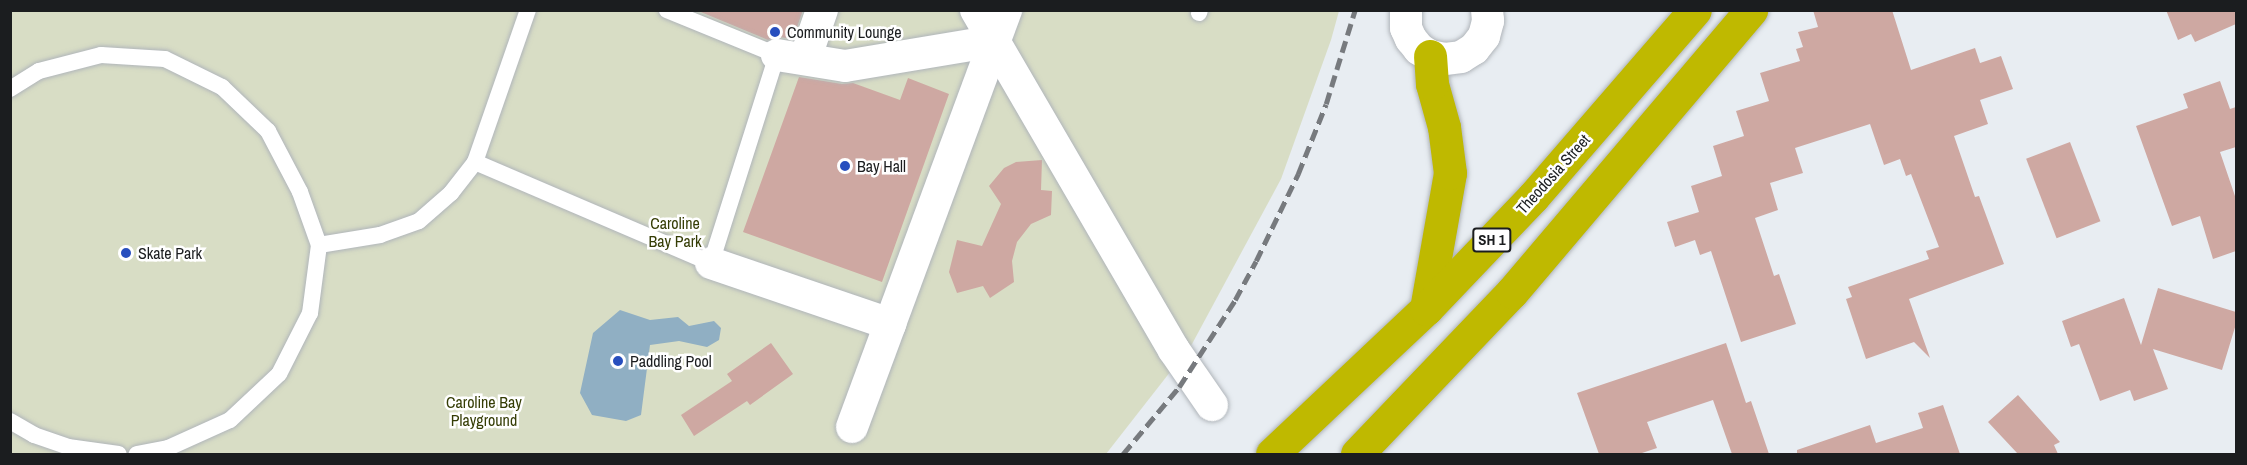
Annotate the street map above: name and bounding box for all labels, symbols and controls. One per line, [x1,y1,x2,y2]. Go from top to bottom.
place label: Community Lounge [787,22,901,42]
marker: Community Lounge [768,25,782,39]
street label: Theodosia Street [1512,130,1594,218]
place label: Bay Hall [857,156,906,176]
marker: Bay Hall [838,159,852,173]
park label: Caroline Bay Park [648,213,702,251]
road number: SH 1 [1471,228,1513,252]
place label: Skate Park [138,243,202,263]
marker: Skate Park [119,246,133,260]
place label: Paddling Pool [630,351,712,371]
marker: Paddling Pool [611,354,625,368]
park label: Caroline Bay Playground [446,392,522,430]

